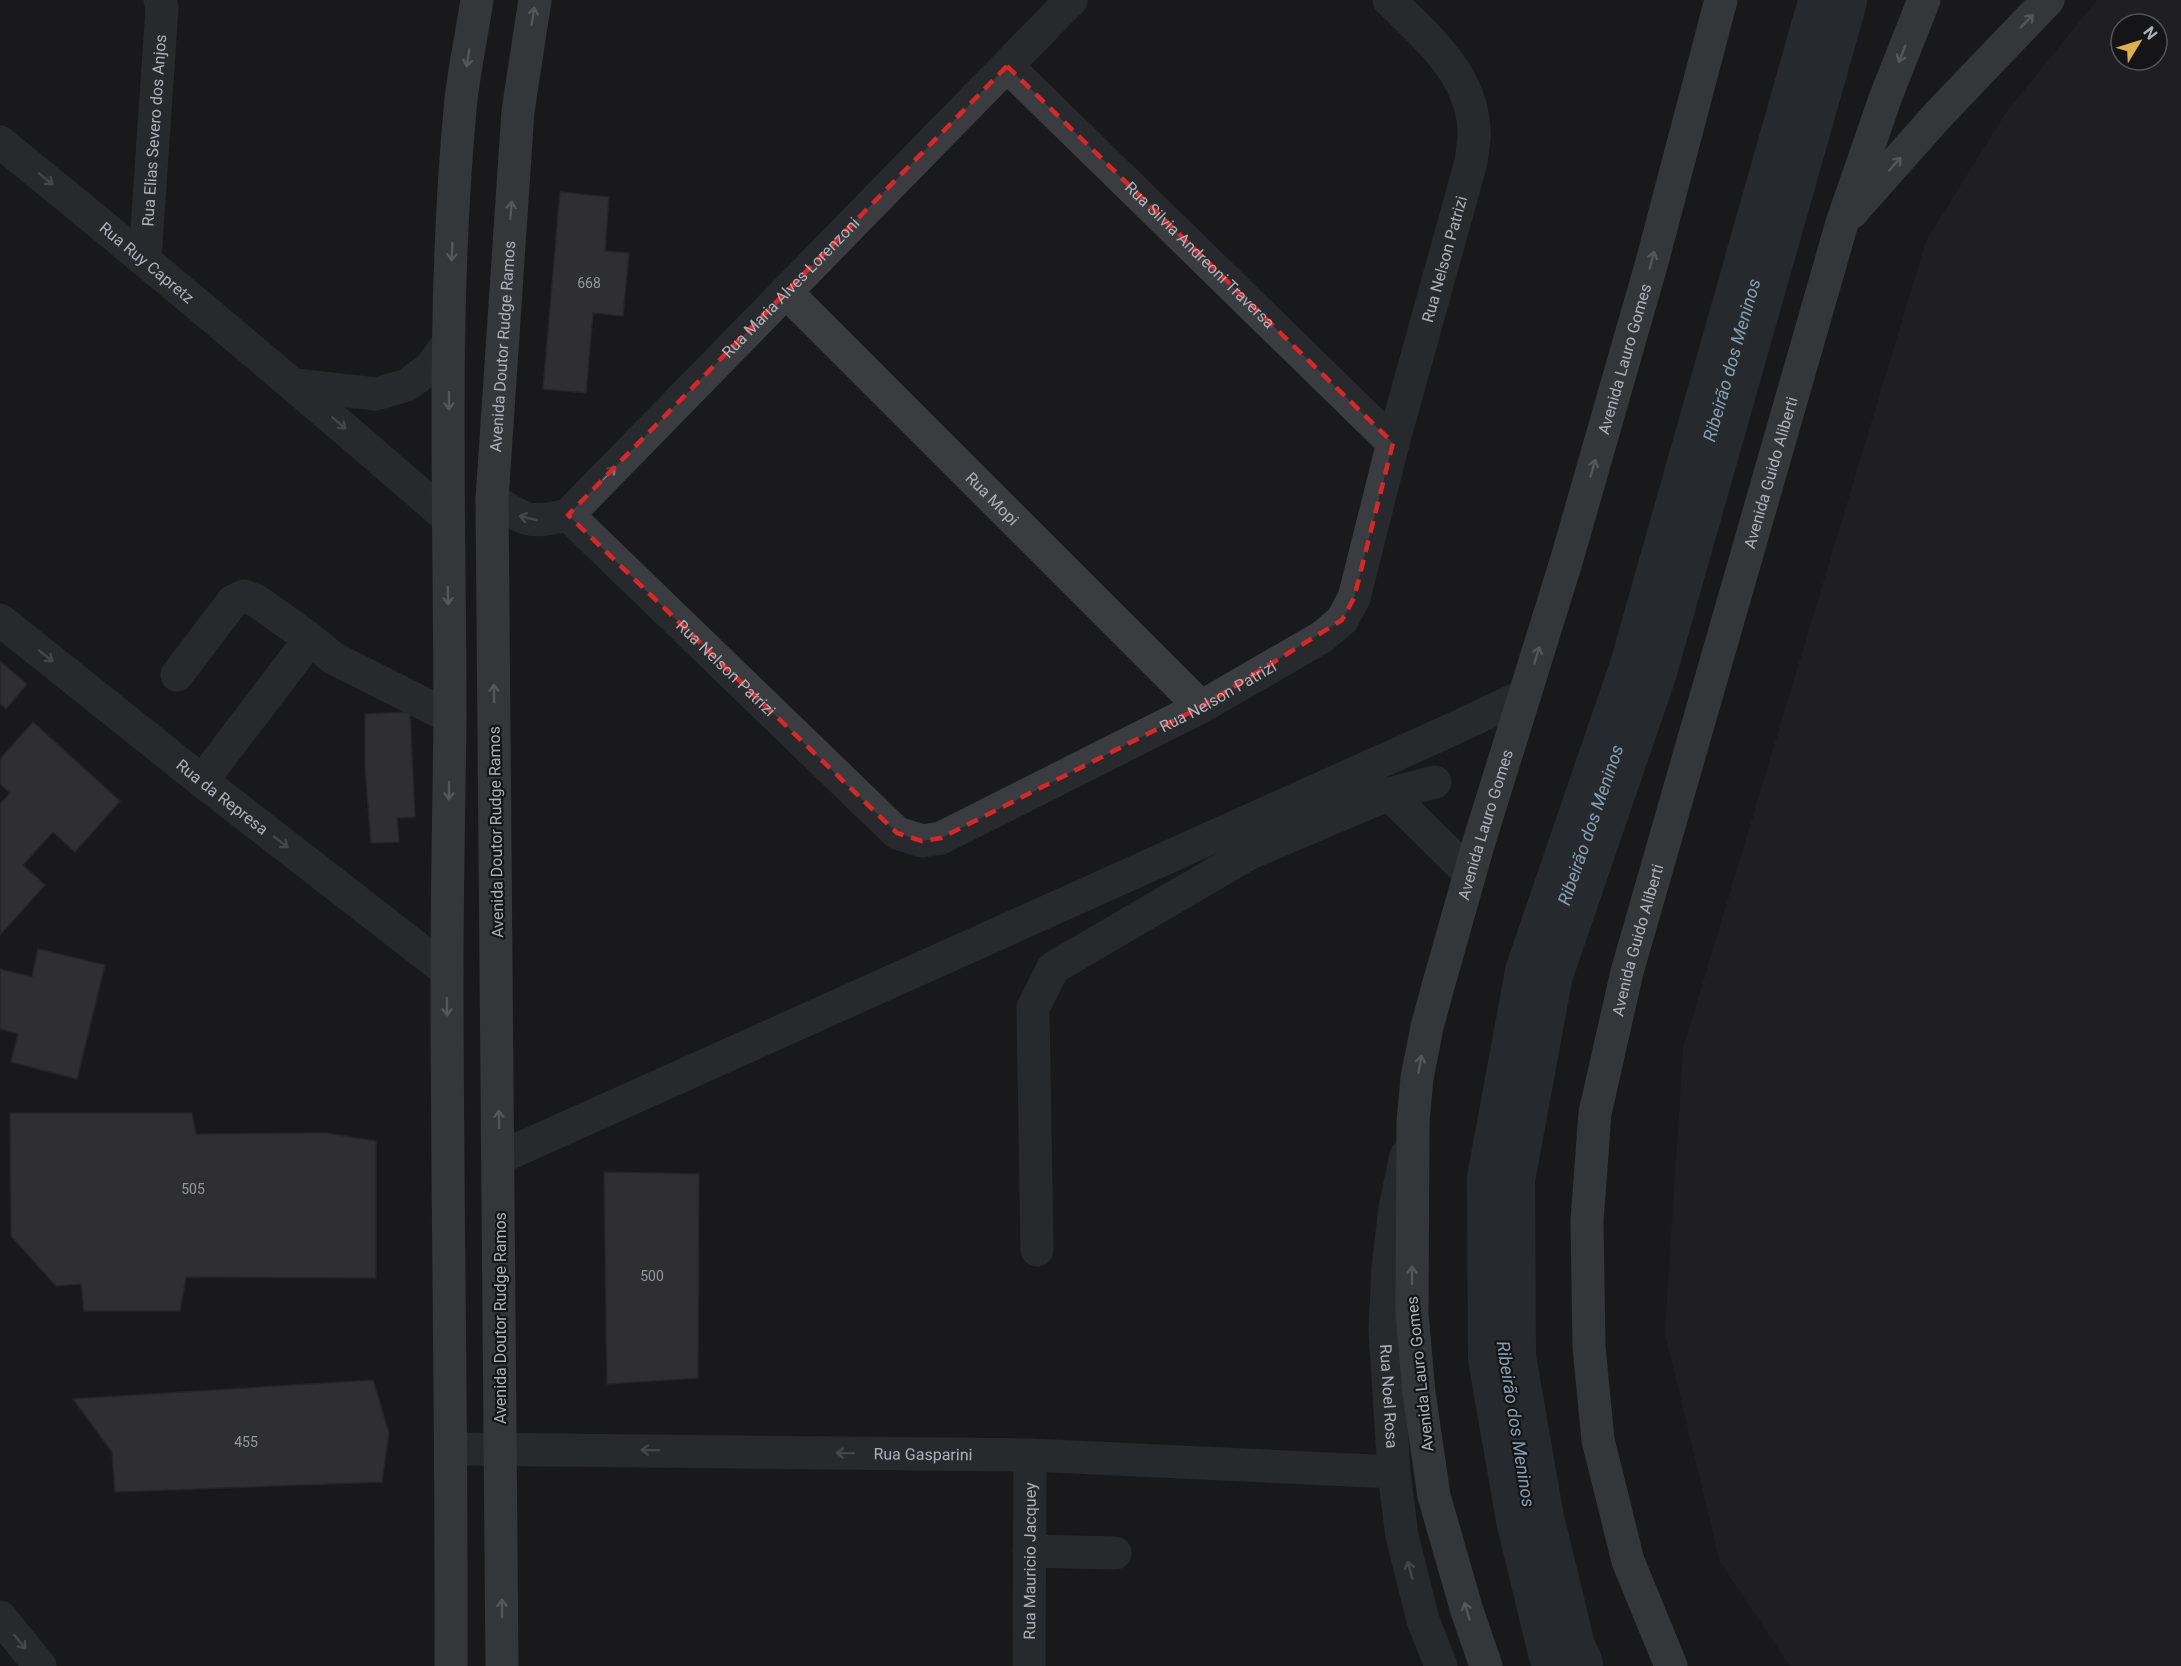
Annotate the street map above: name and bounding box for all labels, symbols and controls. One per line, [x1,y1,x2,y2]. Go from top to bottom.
one-way arrow [527,7,538,27]
north arrow [2109,12,2169,72]
one-way arrow [2020,13,2034,28]
text: N [2139,23,2161,43]
street label: Rua Elias Severo dos Anjos [138,34,170,227]
one-way arrow [1896,45,1907,63]
one-way arrow [462,47,473,67]
one-way arrow [1888,157,1902,172]
one-way arrow [37,173,53,186]
street label: Rua Silvia Andreoni Traversa [1121,177,1279,332]
street label: Rua Nelson Patrizi [1417,194,1471,324]
one-way arrow [506,200,517,220]
street label: Rua Maria Alves Lorenzoni [718,213,863,361]
street label: Rua Ruy Capretz [96,218,198,307]
street label: Avenida Doutor Rudge Ramos [486,240,519,453]
one-way arrow [446,241,458,261]
one-way arrow [1647,251,1658,270]
house number: 668 [577,275,601,291]
water label: Ribeirão dos Meninos [1698,276,1764,444]
street label: Avenida Lauro Gomes [1594,281,1655,437]
one-way arrow [443,390,455,410]
street label: Avenida Guido Aliberti [1740,395,1801,551]
one-way arrow [331,416,346,430]
one-way arrow [1588,459,1599,478]
one-way arrow [601,466,616,481]
street label: Rua Mopi [962,468,1023,529]
one-way arrow [519,512,538,523]
one-way arrow [443,585,454,605]
street label: Rua Nelson Patrizi [673,616,780,720]
one-way arrow [1532,646,1543,665]
one-way arrow [38,649,53,663]
street label: Rua Nelson Patrizi [1156,656,1279,736]
one-way arrow [488,683,500,703]
street label: Avenida Doutor Rudge Ramos [485,726,507,938]
water label: Ribeirão dos Meninos [1553,742,1627,908]
street label: Avenida Lauro Gomes [1454,747,1517,902]
street label: Rua da Represa [173,755,272,838]
one-way arrow [443,780,455,800]
one-way arrow [273,836,289,849]
street label: Avenida Guido Aliberti [1608,862,1667,1018]
one-way arrow [441,996,453,1016]
one-way arrow [1415,1055,1426,1075]
one-way arrow [493,1109,504,1129]
house number: 505 [181,1181,205,1197]
street label: Avenida Doutor Rudge Ramos [491,1212,510,1424]
one-way arrow [1406,1265,1418,1285]
house number: 500 [640,1268,664,1284]
street label: Avenida Lauro Gomes [1402,1295,1438,1453]
water label: Ribeirão dos Meninos [1492,1339,1540,1509]
street label: Rua Noel Rosa [1376,1344,1402,1449]
house number: 455 [234,1434,258,1450]
one-way arrow [641,1444,661,1456]
street label: Rua Gasparini [873,1444,973,1464]
one-way arrow [836,1447,856,1459]
street label: Rua Mauricio Jacquey [1020,1482,1039,1640]
one-way arrow [1404,1561,1416,1580]
one-way arrow [496,1598,508,1618]
one-way arrow [1461,1602,1472,1621]
one-way arrow [13,1633,26,1649]

